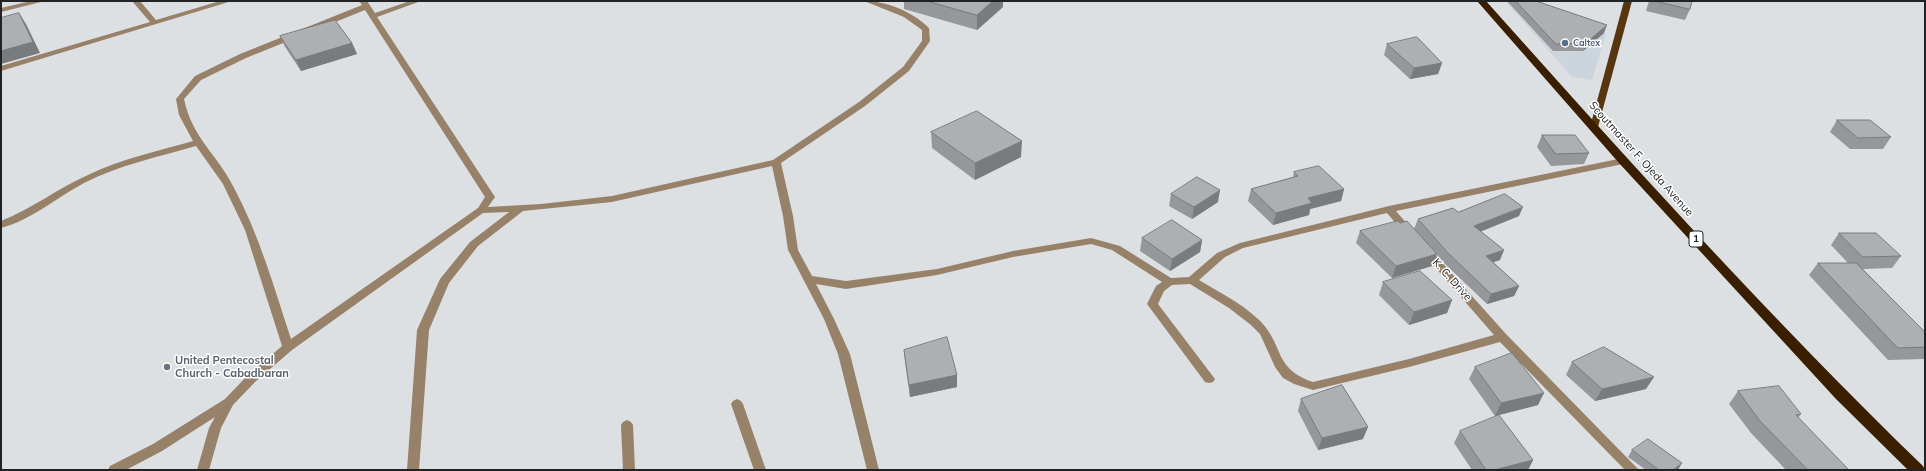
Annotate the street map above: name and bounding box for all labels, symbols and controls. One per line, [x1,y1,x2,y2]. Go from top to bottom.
marker: Caltex [1560,38,1570,48]
place label: Caltex [1573,38,1600,48]
street label: Scoutmaster F. Ojeda Avenue [1586,99,1696,219]
road number: 1 [1689,231,1703,247]
street label: K. C. Drive [1430,256,1474,304]
place label: United Pentecostal Church - Cabadbaran [175,354,289,380]
marker: United Pentecostal Church - Cabadbaran [162,362,172,372]

